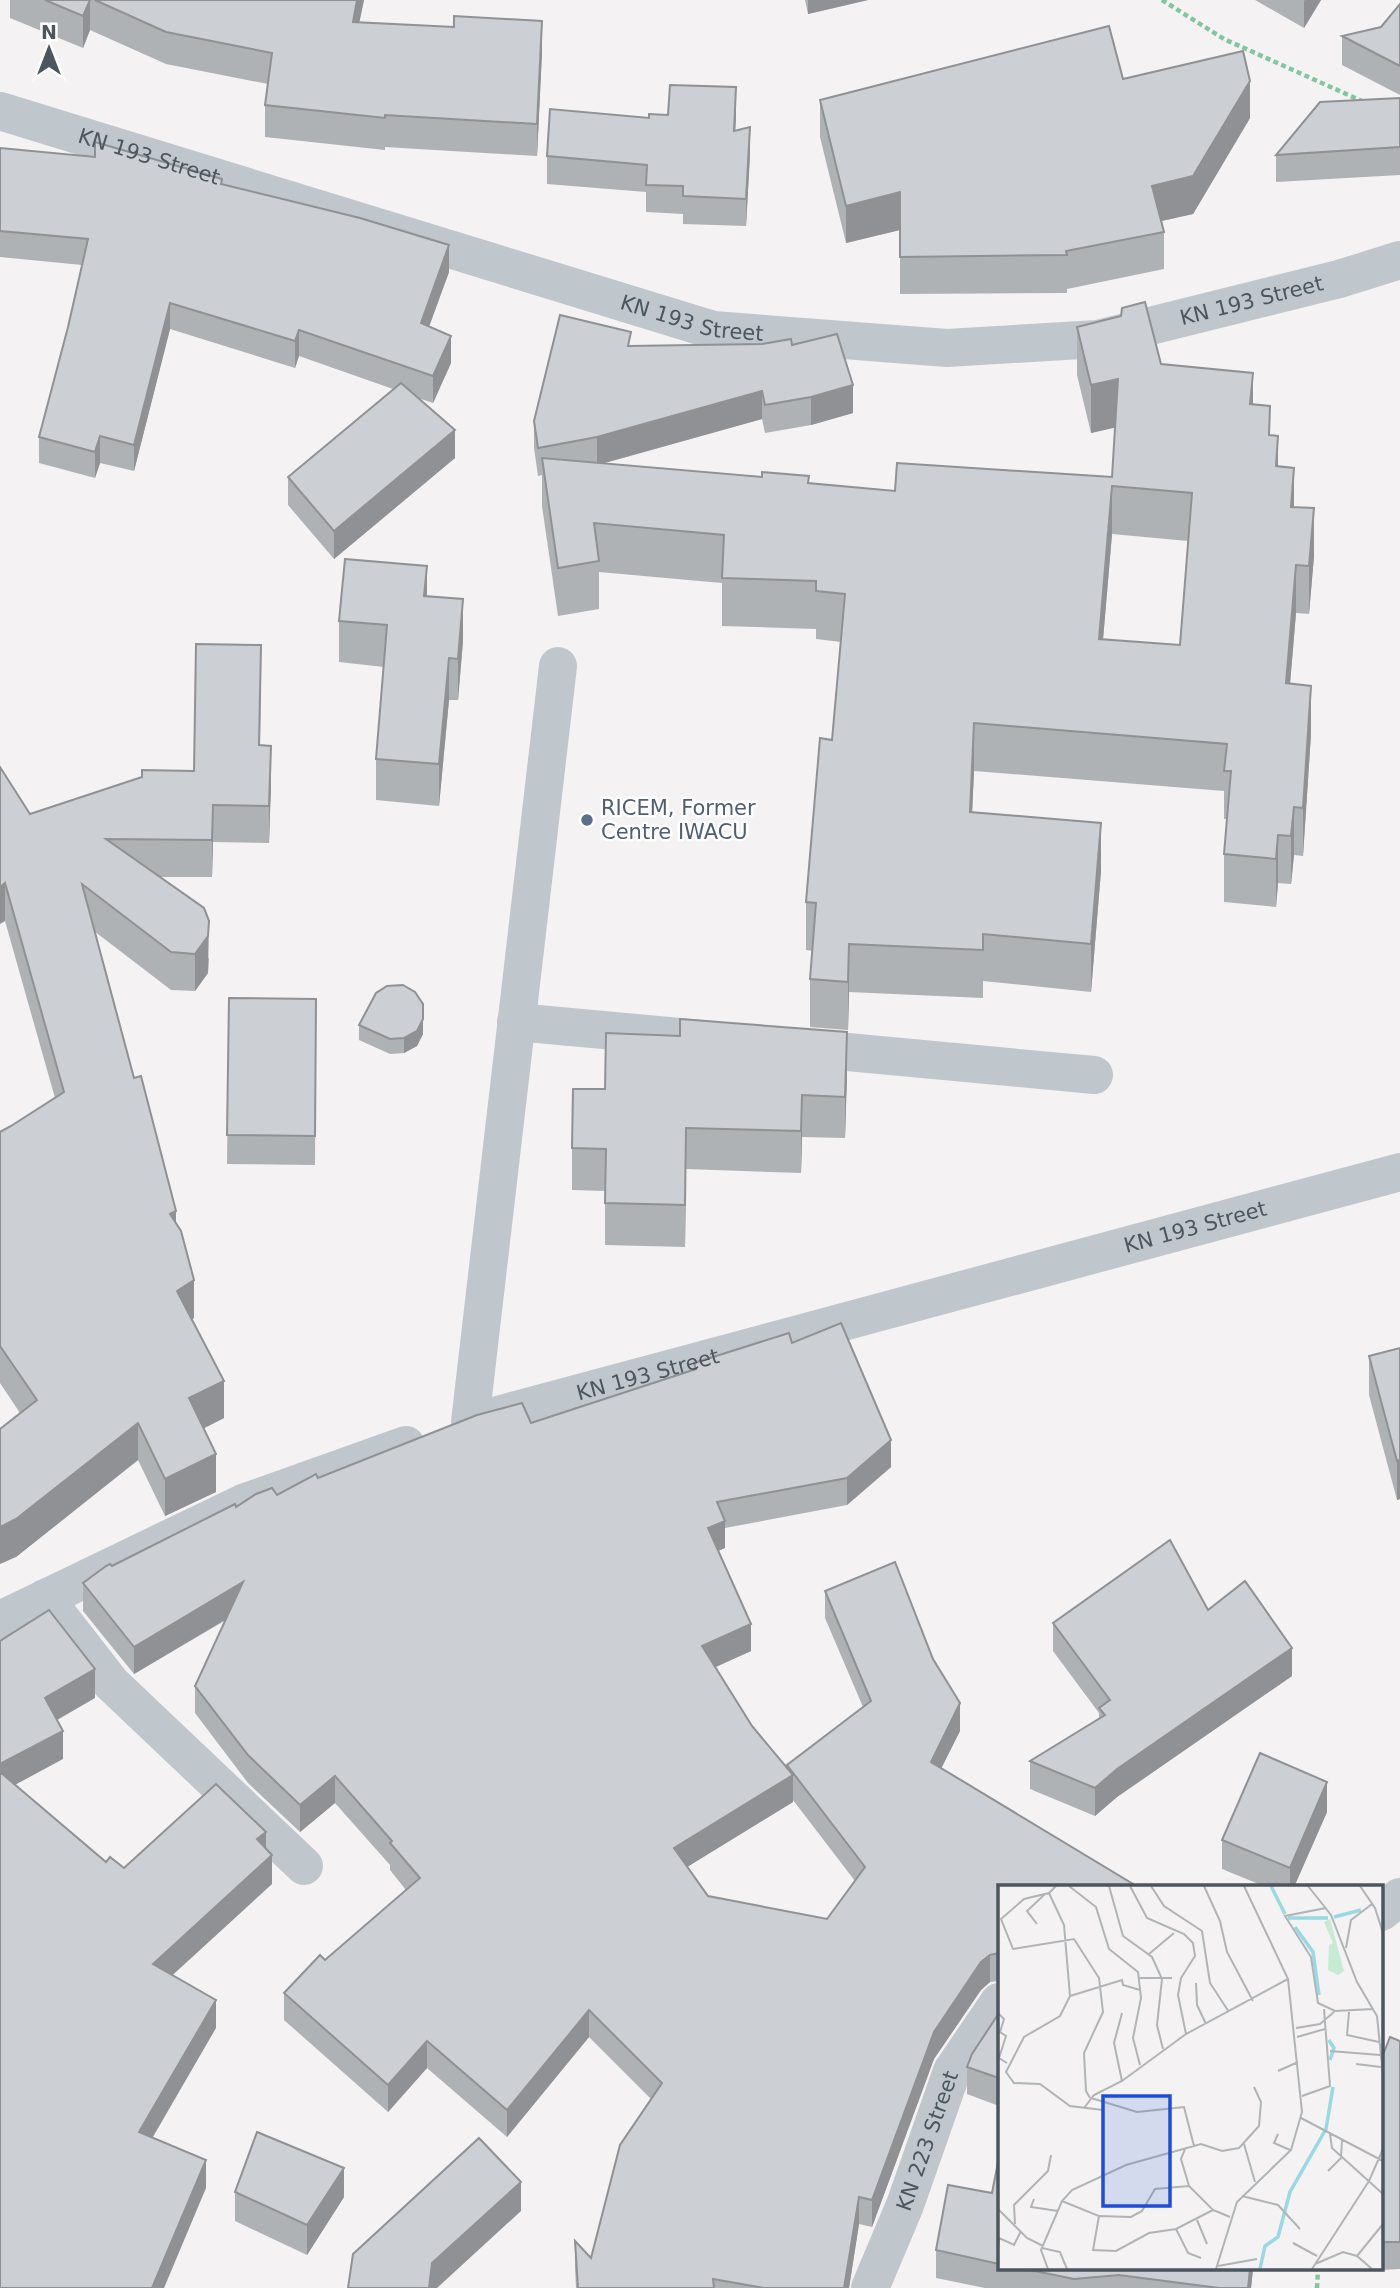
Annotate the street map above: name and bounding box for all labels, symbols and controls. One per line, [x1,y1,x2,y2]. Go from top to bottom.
north arrow [14,14,84,84]
text: N [41,21,57,43]
street label: KN 193 Street [75,124,223,190]
street label: KN 193 Street [1177,271,1326,330]
street label: KN 193 Street [617,290,764,346]
place label: RICEM, Former Centre IWACU [601,796,756,844]
marker: RICEM, Former Centre IWACU [579,812,595,828]
street label: KN 193 Street [1121,1196,1269,1258]
street label: KN 193 Street [574,1344,722,1405]
inset map [998,1885,1382,2270]
street label: KN 223 Street [892,2068,963,2214]

